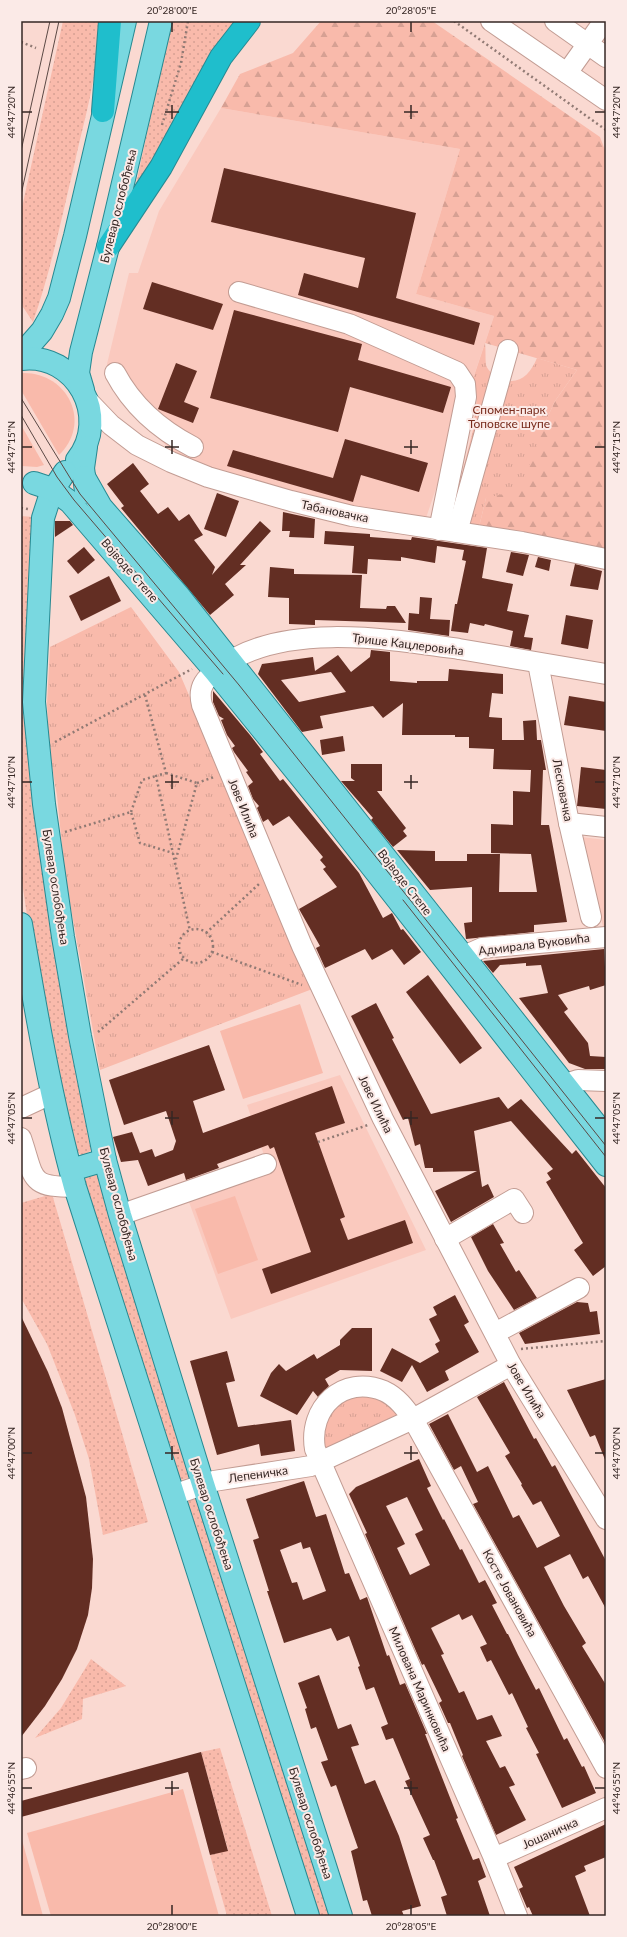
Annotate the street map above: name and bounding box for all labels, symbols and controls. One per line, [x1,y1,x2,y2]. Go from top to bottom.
text: 20°28'00"E [147,4,197,16]
text: 20°28'05"E [386,4,436,16]
text: 44°47'20"N [5,86,17,138]
text: 44°47'20"N [610,86,622,138]
street label: Булевар ослобођења [97,148,139,264]
park label: Спомен-парк Топовске шупе [468,402,550,431]
text: 44°47'15"N [5,421,17,473]
text: 44°47'15"N [610,421,622,473]
street label: Табановачка [300,497,370,525]
street label: Војводе Степе [98,535,162,605]
street label: Трише Кацлеровића [351,630,465,658]
text: 44°47'10"N [5,756,17,808]
street label: Лесковачка [549,756,576,823]
text: 44°47'10"N [610,756,622,808]
street label: Јове Илића [225,776,263,840]
street label: Булевар ослобођења [39,828,73,946]
street label: Војводе Степе [375,846,435,918]
street label: Адмирала Вуковића [478,930,590,958]
street label: Јове Илића [356,1073,396,1135]
text: 44°47'05"N [5,1092,17,1144]
text: 44°47'05"N [610,1092,622,1144]
street label: Булевар ослобођења [97,1146,141,1262]
street label: Јове Илића [504,1359,550,1421]
text: 44°47'00"N [5,1427,17,1479]
text: 44°47'00"N [610,1427,622,1479]
street label: Булевар ослобођења [187,1456,237,1572]
street label: Лепеничка [226,1462,289,1486]
street label: Косте Јовановића [480,1547,540,1640]
street label: Милована Маринковића [386,1624,454,1754]
text: 44°46'55"N [5,1762,17,1814]
text: 44°46'55"N [610,1762,622,1814]
street label: Булевар ослобођења [286,1765,336,1881]
street label: Јошаничка [520,1814,580,1852]
text: 20°28'00"E [147,1920,197,1932]
text: 20°28'05"E [386,1920,436,1932]

